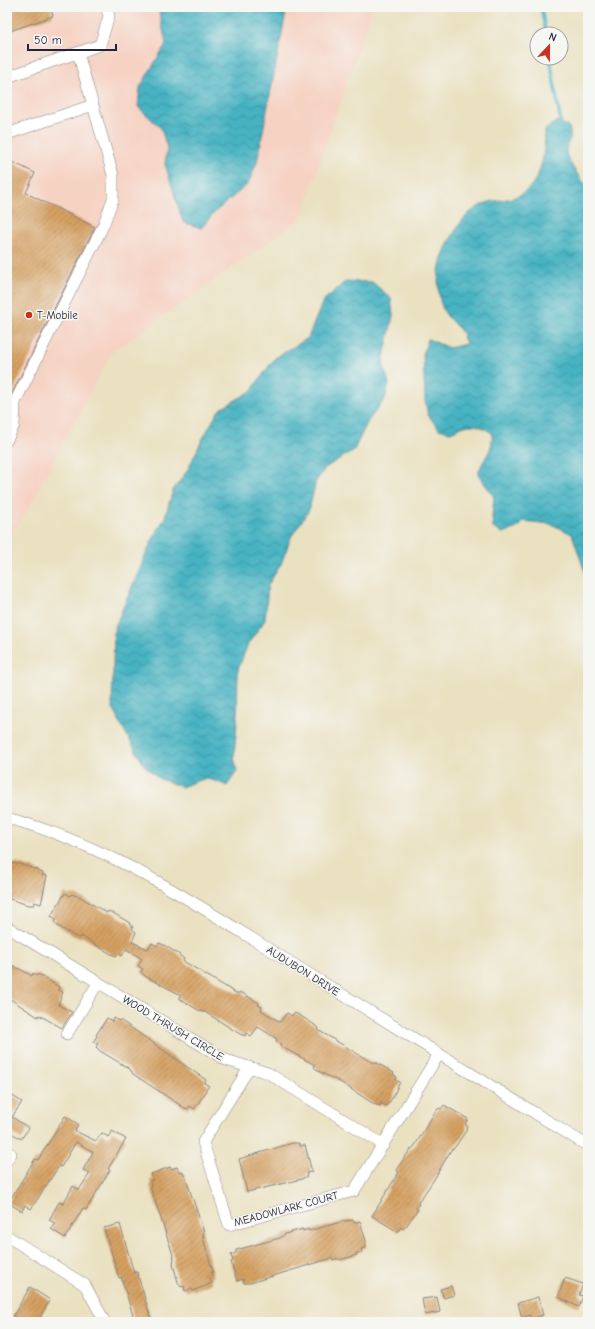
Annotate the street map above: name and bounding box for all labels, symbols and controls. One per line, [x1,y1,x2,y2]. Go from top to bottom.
scale bar [28,26,116,52]
north arrow [529,26,569,66]
text: N [547,30,558,45]
text: 50 m [34,33,62,47]
place label: T-Mobile [37,309,78,322]
marker: T-Mobile [24,310,34,320]
street label: AUDUBON DRIVE [264,943,342,999]
street label: WOOD THRUSH CIRCLE [120,993,226,1064]
street label: MEADOWLARK COURT [232,1189,340,1229]

